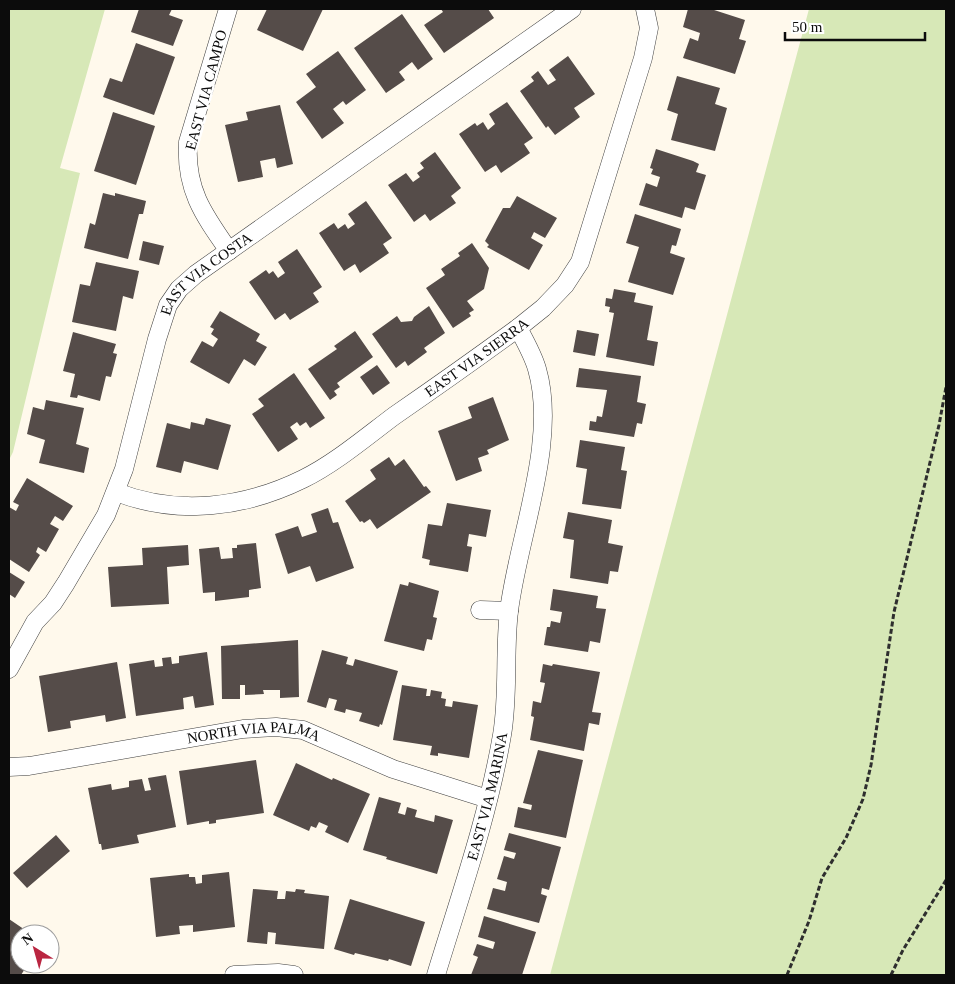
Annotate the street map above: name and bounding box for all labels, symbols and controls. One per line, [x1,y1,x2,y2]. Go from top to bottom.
scale bar [785,10,925,42]
text: 50 m [792,19,823,35]
street label: EAST VIA CAMPO [182,28,230,152]
street label: EAST VIA COSTA [157,229,255,317]
street label: EAST VIA SIERRA [422,315,532,400]
street label: NORTH VIA PALMA [186,719,323,747]
street label: EAST VIA MARINA [464,731,510,862]
north arrow [10,924,60,974]
text: N [19,930,36,948]

